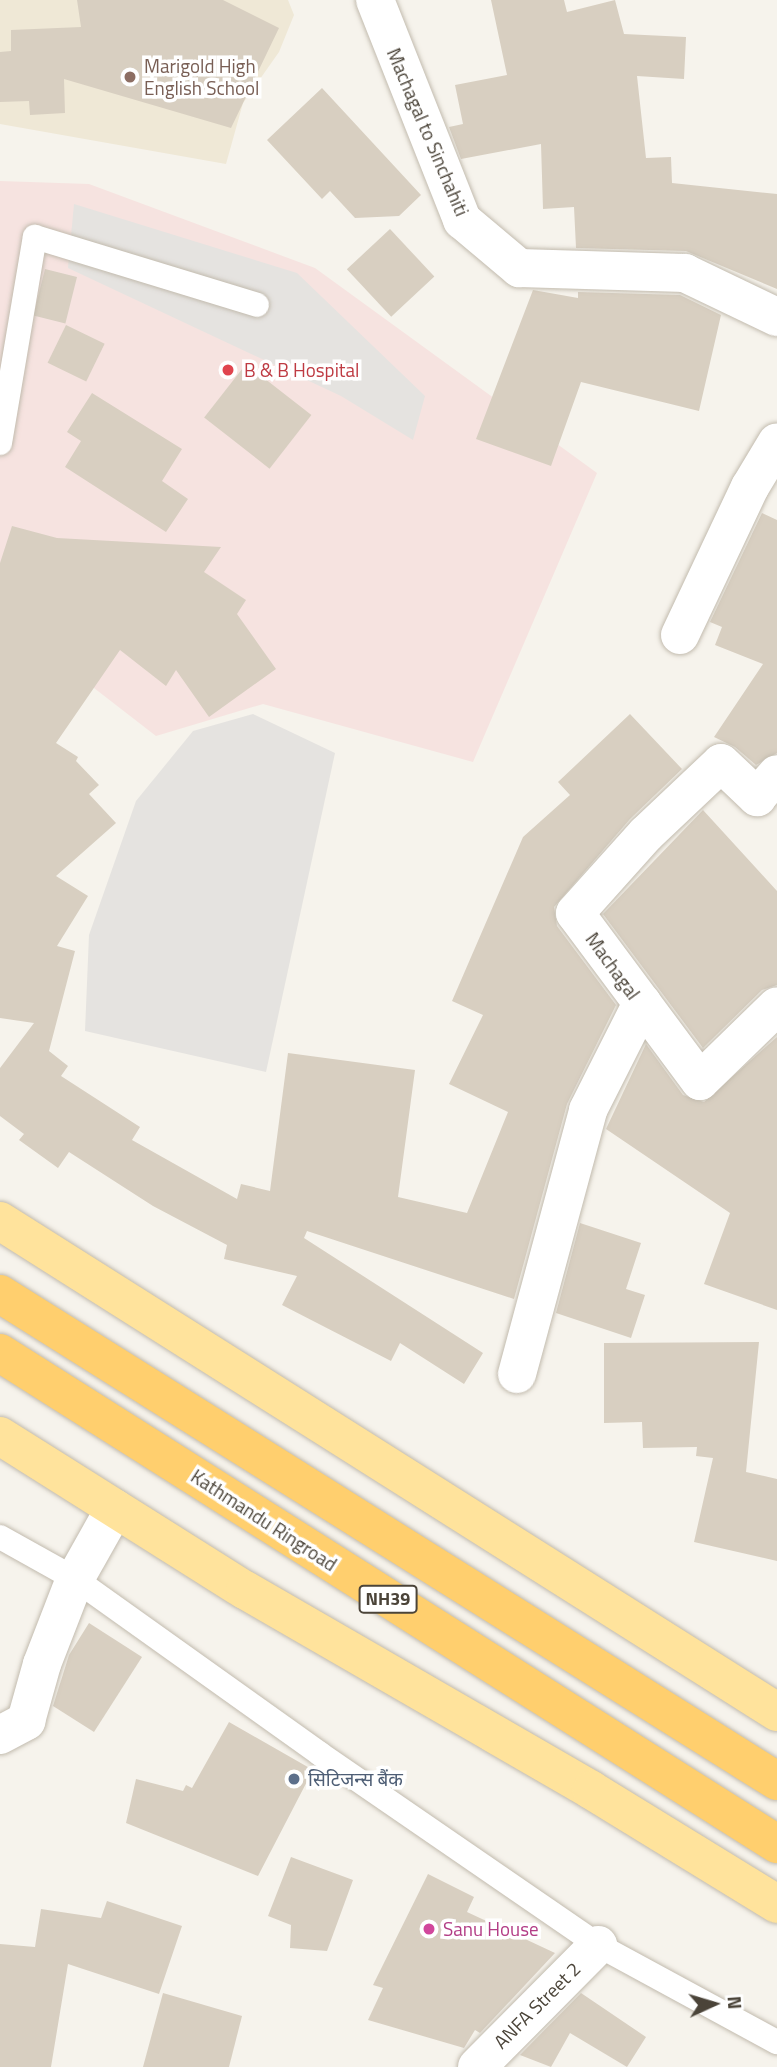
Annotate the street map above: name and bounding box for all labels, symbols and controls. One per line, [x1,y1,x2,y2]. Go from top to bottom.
street label: Machagal to Sinchahiti [382,45,474,219]
place label: Marigold High English School [144,55,259,99]
marker: Marigold High English School [122,69,138,85]
place label: B & B Hospital [244,359,359,381]
marker: B & B Hospital [218,360,238,380]
street label: Machagal [581,928,645,1004]
street label: Kathmandu Ringroad [187,1464,341,1576]
road number: NH39 [358,1584,418,1614]
place label: सिटिजन्स बैंक [308,1768,403,1790]
marker: सिटिजन्स बैंक [286,1771,302,1787]
place label: Sanu House [443,1918,539,1940]
marker: Sanu House [421,1921,437,1937]
street label: ANFA Street 2 [489,1957,585,2053]
north arrow [679,1969,749,2039]
text: N [721,1995,750,2010]

